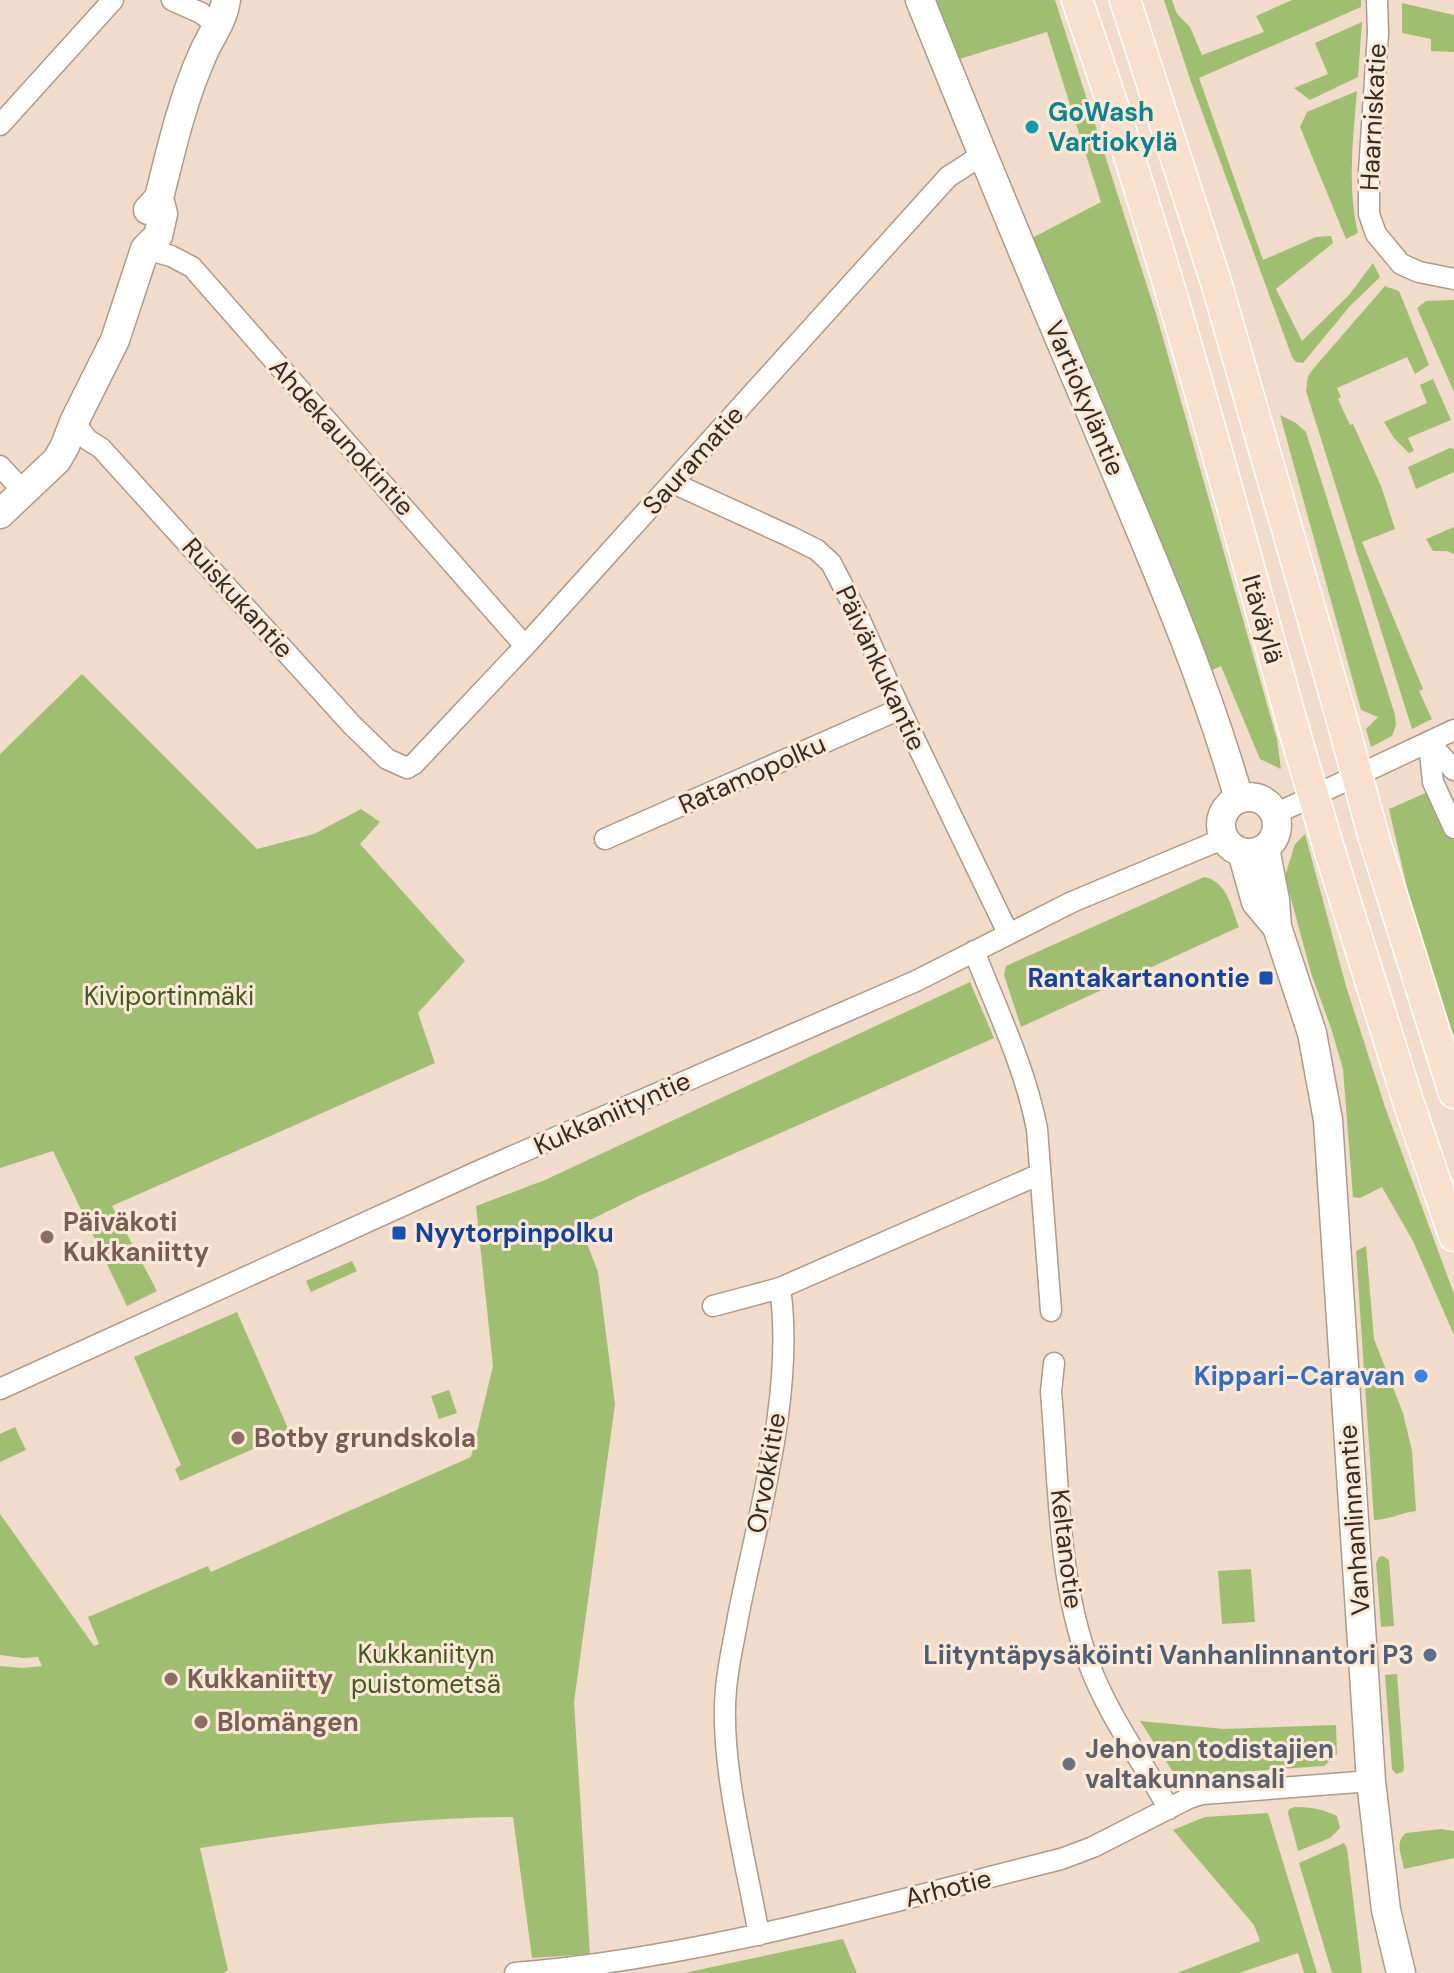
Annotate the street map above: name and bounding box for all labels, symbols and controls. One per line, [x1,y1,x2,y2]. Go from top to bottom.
street label: Haarniskatie [1352,42,1394,192]
place label: GoWash Vartiokylä [1048,95,1178,159]
marker: GoWash Vartiokylä [1023,118,1041,136]
street label: Vartiokyläntie [1037,315,1133,481]
street label: Ahdekaunokintie [262,351,422,523]
street label: Sauramatie [635,398,751,522]
street label: Ruiskukantie [175,531,301,665]
street label: Itäväylä [1234,571,1292,667]
street label: Päivänkukantie [828,580,934,756]
street label: Ratamopolku [673,726,831,822]
place label: Rantakartanontie [1027,961,1250,995]
marker: Rantakartanontie [1257,969,1275,987]
park label: Kiviportinmäki [84,979,254,1013]
street label: Kukkaniityntie [528,1063,696,1163]
place label: Päiväkoti Kukkaniitty [63,1205,209,1269]
place label: Nyytorpinpolku [415,1216,614,1250]
marker: Nyytorpinpolku [390,1224,408,1242]
marker: Päiväkoti Kukkaniitty [38,1228,56,1246]
place label: Kippari-Caravan [1194,1359,1405,1393]
marker: Kippari-Caravan [1412,1367,1430,1385]
street label: Orvokkitie [739,1410,793,1536]
place label: Botby grundskola [254,1421,476,1455]
street label: Vanhanlinnantie [1330,1423,1378,1617]
marker: Botby grundskola [229,1429,247,1447]
street label: Keltanotie [1043,1487,1091,1611]
park label: Kukkaniityn puistometsä [351,1637,501,1701]
place label: Liityntäpysäköinti Vanhanlinnantori P3 [923,1638,1414,1672]
marker: Liityntäpysäköinti Vanhanlinnantori P3 [1421,1646,1439,1664]
place label: Kukkaniitty [187,1662,333,1696]
marker: Kukkaniitty [162,1670,180,1688]
place label: Blomängen [217,1705,359,1739]
marker: Blomängen [192,1713,210,1731]
place label: Jehovan todistajien valtakunnansali [1085,1732,1334,1796]
marker: Jehovan todistajien valtakunnansali [1060,1755,1078,1773]
street label: Arhotie [901,1861,995,1915]

